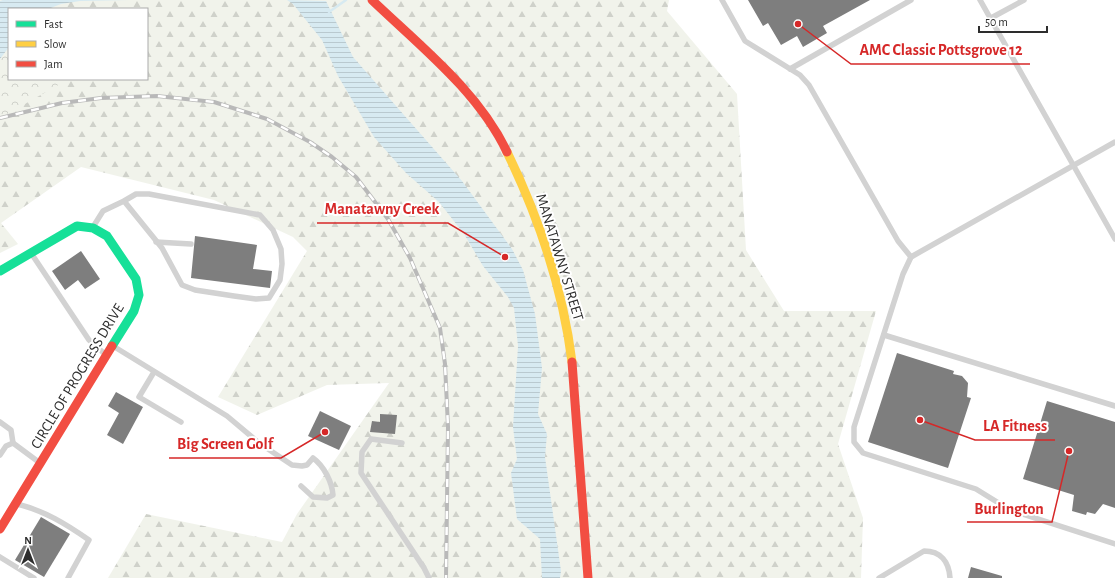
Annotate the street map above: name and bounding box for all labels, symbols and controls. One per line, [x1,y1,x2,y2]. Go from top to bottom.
legend [8,8,148,80]
scale bar [979,8,1047,34]
text: 50 m [985,16,1008,28]
text: Fast [44,18,63,30]
callout: AMC Classic Pottsgrove 12 [851,36,1030,64]
text: Slow [44,38,66,50]
text: AMC Classic Pottsgrove 12 [859,42,1023,58]
text: Jam [44,58,63,70]
street label: MANATAWNY STREET [533,192,586,323]
callout: Manatawny Creek [317,195,448,223]
text: Manatawny Creek [325,201,439,218]
street label: CIRCLE OF PROGRESS DRIVE [28,301,127,451]
callout: LA Fitness [975,412,1055,440]
text: LA Fitness [983,418,1047,434]
callout: Big Screen Golf [169,430,281,458]
text: Big Screen Golf [177,436,275,452]
callout: Burlington [967,494,1052,522]
text: Burlington [974,501,1044,517]
north arrow [8,530,48,570]
text: N [24,535,32,546]

